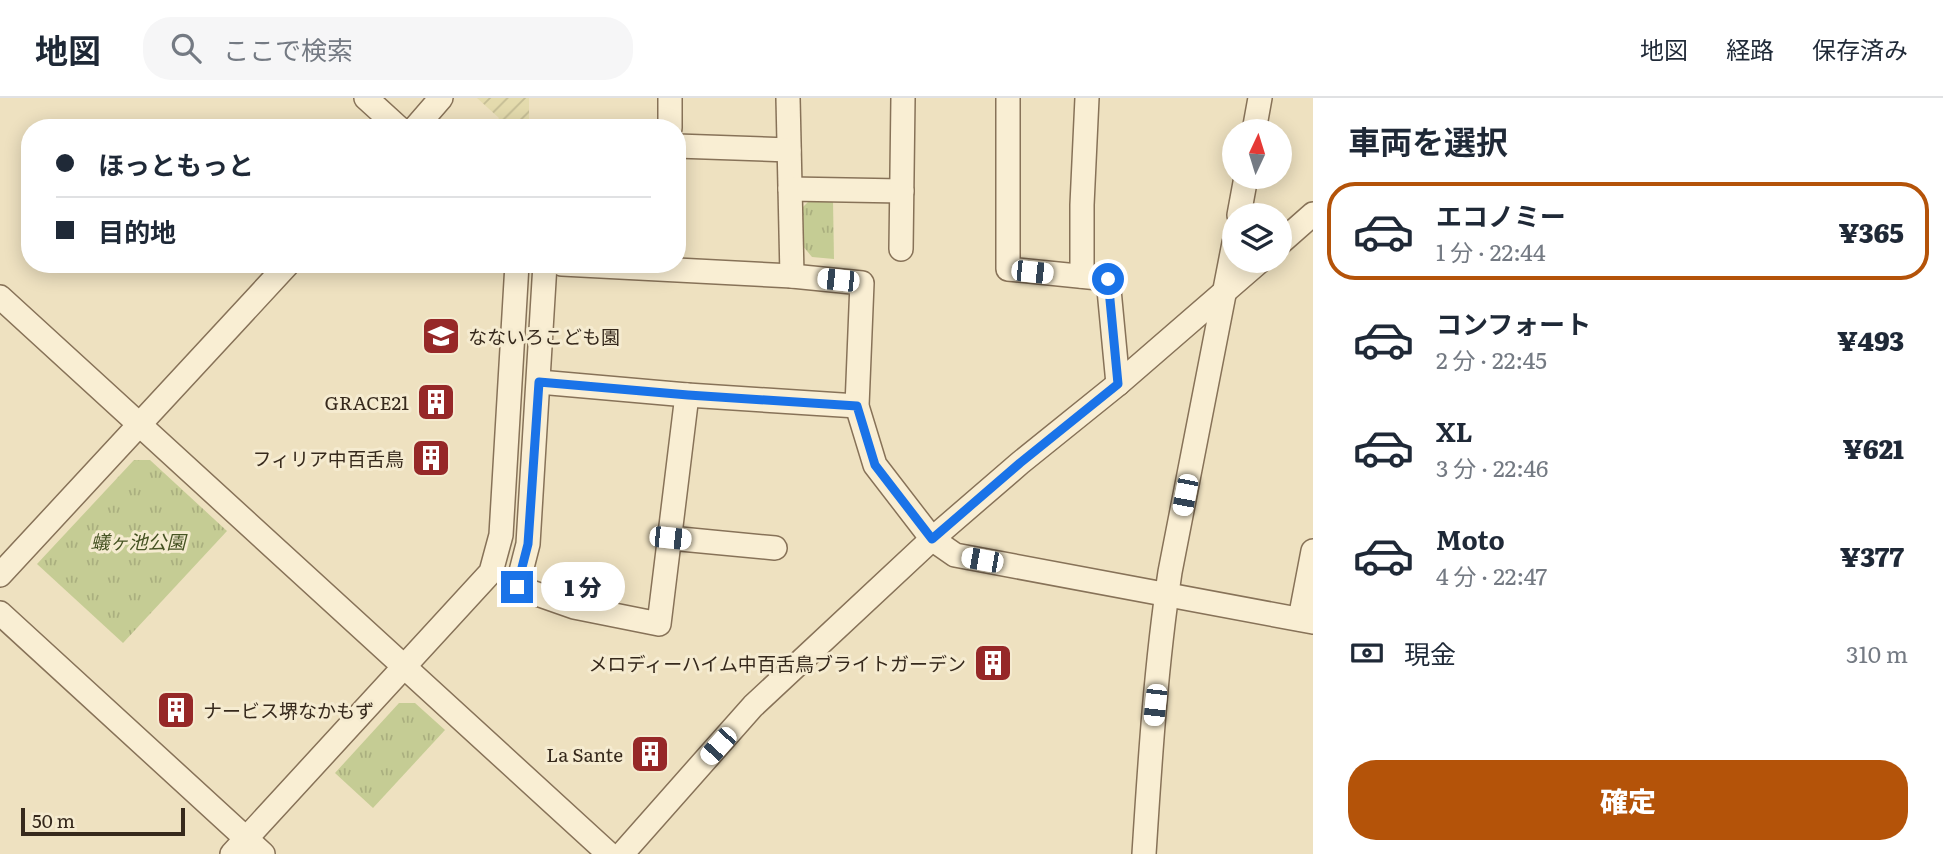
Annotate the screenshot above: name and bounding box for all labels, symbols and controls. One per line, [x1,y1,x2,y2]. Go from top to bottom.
search box [143,17,633,80]
text: 地図 [35,24,101,73]
icon: search [167,29,205,67]
text: ここで検索 [223,29,353,68]
text: 地図 [1640,31,1688,66]
text: 経路 [1726,31,1774,66]
text: 保存済み [1812,31,1908,66]
text: 車両を選択 [1348,116,1508,164]
north arrow [1222,119,1292,189]
map controls [1222,119,1292,273]
text: ほっともっと [98,144,254,183]
text: エコノミー [1436,195,1566,234]
icon: car [1352,200,1415,263]
button: layers [1222,203,1292,273]
text: 目的地 [98,211,176,250]
text: ¥365 [1839,212,1904,251]
text: 1 分 · 22:44 [1436,234,1546,268]
car [1011,259,1054,285]
route start [1092,263,1124,295]
car [817,267,860,293]
text: コンフォート [1436,303,1591,342]
icon: car [1352,308,1415,371]
school or university icon: なないろこども園 [420,315,462,357]
text: ¥493 [1837,320,1904,359]
place label: なないろこども園 [468,322,620,350]
text: 2 分 · 22:45 [1436,342,1547,376]
building icon: GRACE21 [415,381,457,423]
place label: GRACE21 [325,388,409,416]
text: XL [1436,411,1473,450]
icon: car [1352,416,1415,479]
text: ¥621 [1843,428,1904,467]
building icon: フィリア中百舌鳥 [410,437,452,479]
place label: フィリア中百舌鳥 [252,444,404,472]
text: 3 分 · 22:46 [1436,450,1548,484]
car [1171,472,1200,518]
text: Moto [1436,519,1505,558]
icon: car [1352,524,1415,587]
car [649,525,692,551]
park label: 蟻ヶ池公園 [90,527,188,555]
text: ¥377 [1840,536,1904,575]
car [960,546,1005,574]
text: 4 分 · 22:47 [1436,558,1547,592]
callout: 1 分 [542,562,626,612]
text: 1 分 [564,569,602,603]
route end [501,571,533,603]
text: 現金 [1404,633,1456,672]
icon: cash [1348,634,1386,672]
text: 310 m [1846,636,1908,670]
building icon: メロディーハイム中百舌鳥ブライトガーデン [972,642,1014,684]
place label: メロディーハイム中百舌鳥ブライトガーデン [588,649,966,677]
car [1143,683,1168,727]
building icon: ナービス堺なかもず [155,689,197,731]
place label: ナービス堺なかもず [203,696,374,724]
car [697,723,740,769]
building icon: La Sante [629,733,671,775]
place label: La Sante [546,740,623,768]
button: 確定 [1348,760,1908,840]
scale bar [21,805,186,837]
text: 50 m [32,806,75,834]

